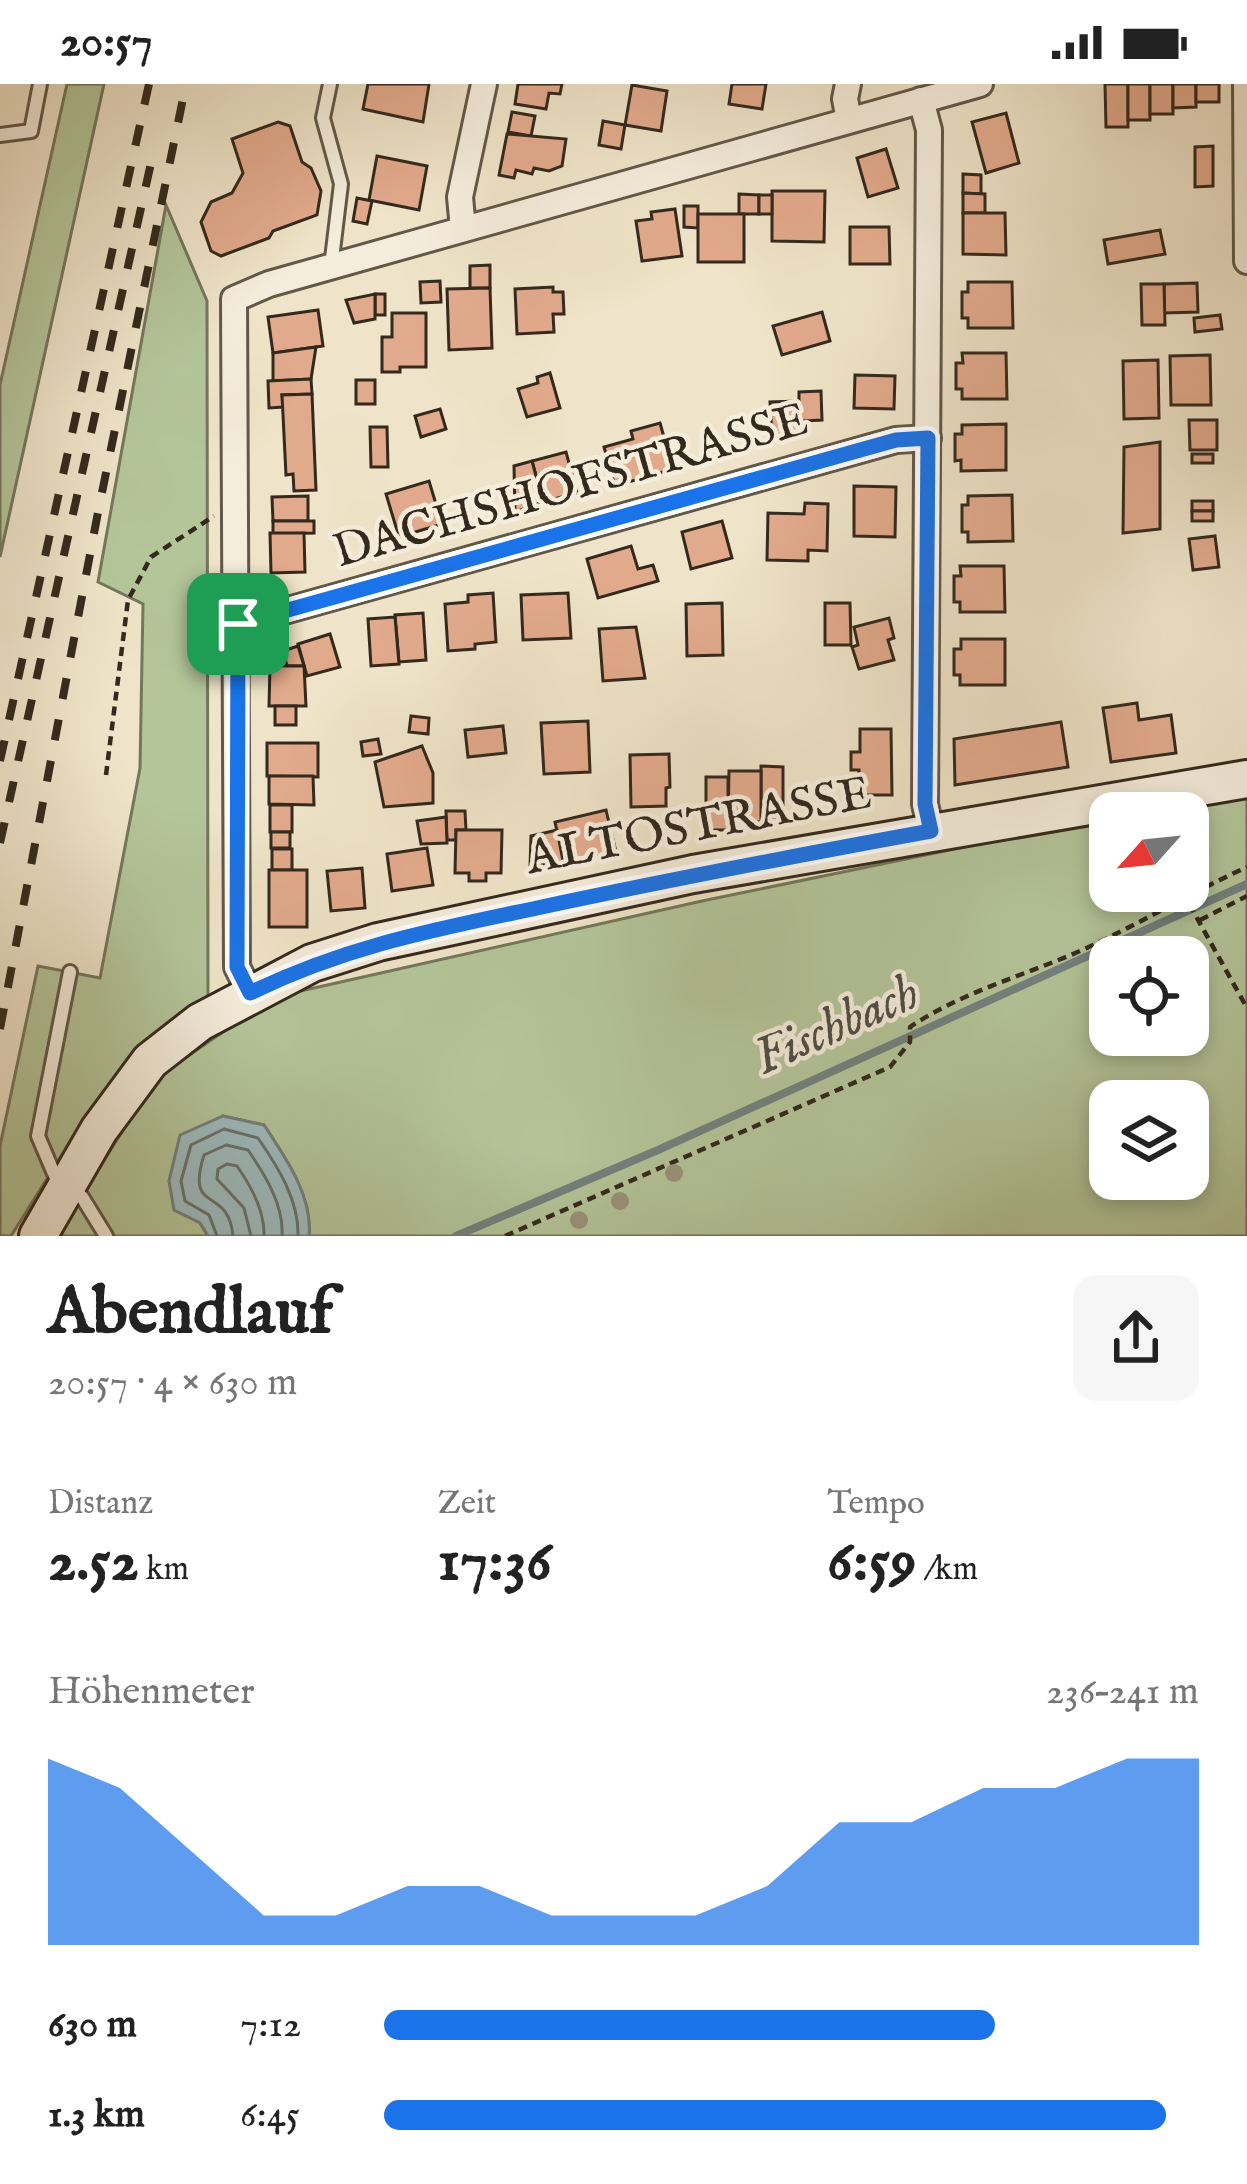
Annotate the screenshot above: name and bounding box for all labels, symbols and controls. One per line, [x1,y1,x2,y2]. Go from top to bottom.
text: 20:57 [60,14,152,71]
street label: DACHSHOFSTRASSE [327,391,815,583]
pin [187,573,289,675]
icon: arrive [205,591,271,657]
street label: ALTOSTRASSE [520,764,877,890]
north arrow [1089,792,1209,912]
map controls [1089,792,1209,1200]
button: locate [1089,936,1209,1056]
water label: Fischbach [744,962,930,1092]
button: layers [1089,1080,1209,1200]
text: Abendlauf [48,1272,333,1356]
button: share [1073,1275,1199,1401]
text: 20:57 · 4 × 630 m [48,1359,297,1408]
text: Distanz [48,1483,153,1525]
text: Zeit [438,1483,496,1525]
text: Tempo [827,1483,925,1525]
text: 2.52 [48,1525,139,1601]
text: 17:36 [438,1525,552,1601]
text: 6:59 [827,1525,916,1601]
text: km [139,1549,189,1591]
text: /km [916,1549,978,1591]
text: Höhenmeter [48,1668,255,1717]
text: 236–241 m [1046,1668,1199,1717]
text: 630 m [48,2001,137,2050]
text: 7:12 [240,2001,301,2050]
text: 1.3 km [48,2091,145,2140]
text: 6:45 [240,2091,300,2140]

